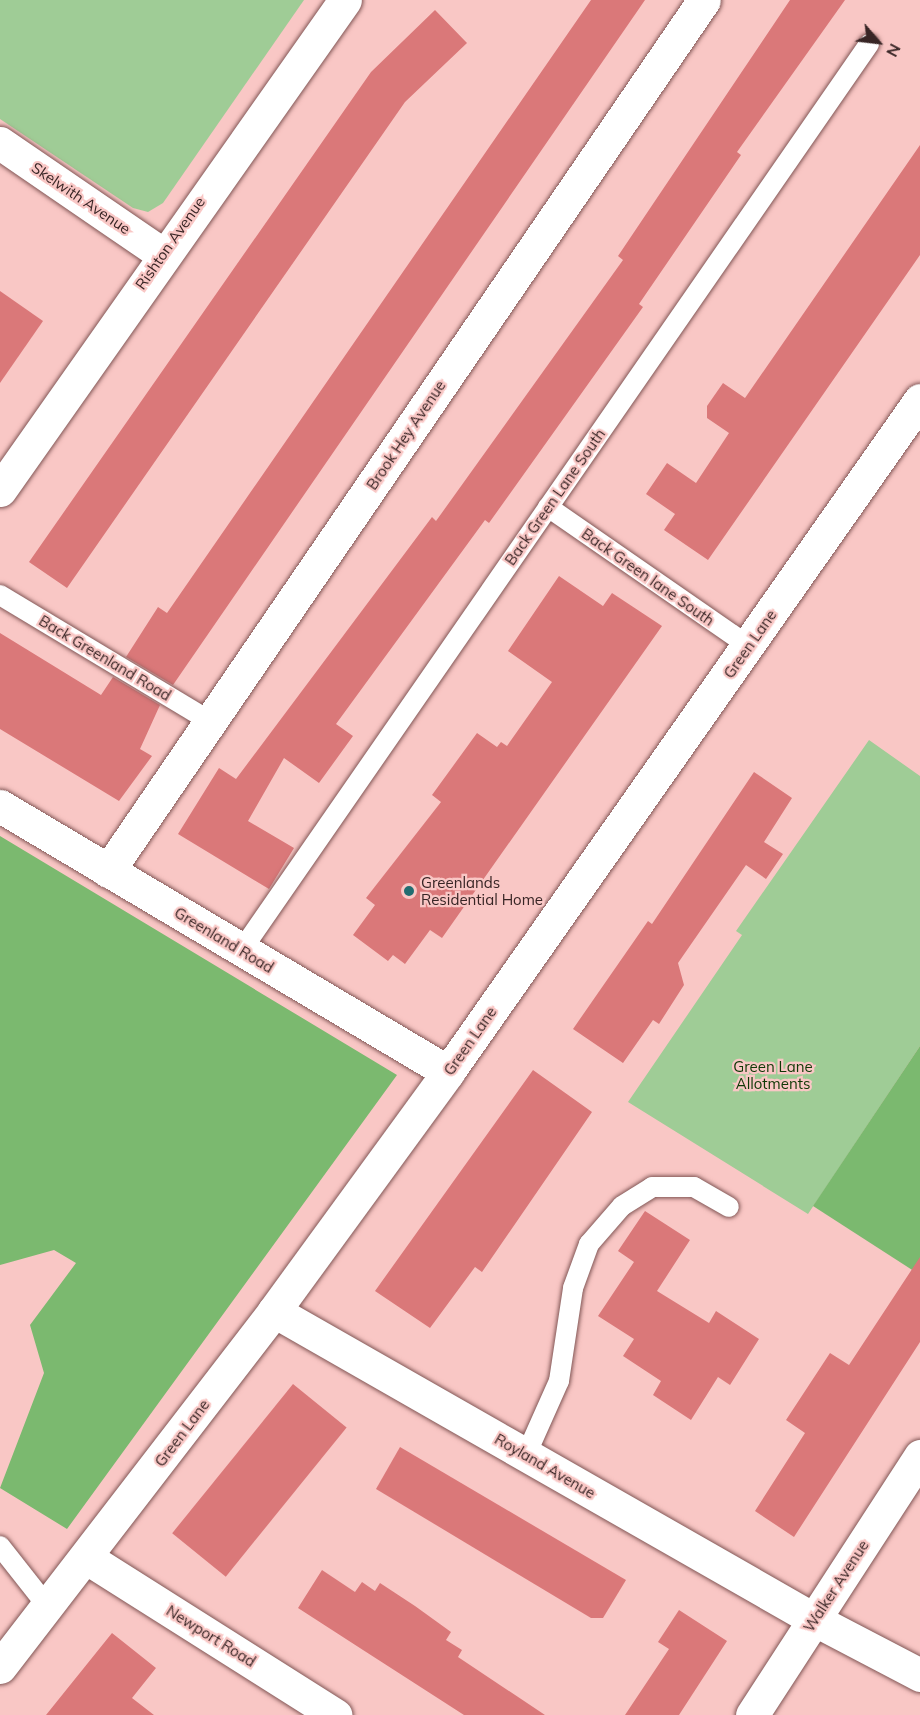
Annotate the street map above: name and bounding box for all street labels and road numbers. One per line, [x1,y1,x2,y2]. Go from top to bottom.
street label: Skelwith Avenue [28,158,134,238]
street label: Rishton Avenue [131,193,209,293]
street label: Brook Hey Avenue [363,377,449,493]
street label: Back Green Lane South [501,425,609,569]
street label: Back Green lane South [578,524,718,630]
street label: Green Lane [720,606,780,682]
street label: Back Greenland Road [36,611,174,705]
street label: Greenland Road [171,903,277,977]
street label: Green Lane [440,1003,500,1079]
street label: Green Lane [151,1396,213,1470]
street label: Royland Avenue [492,1430,598,1502]
street label: Walker Avenue [800,1537,872,1635]
street label: Newport Road [163,1601,259,1671]

